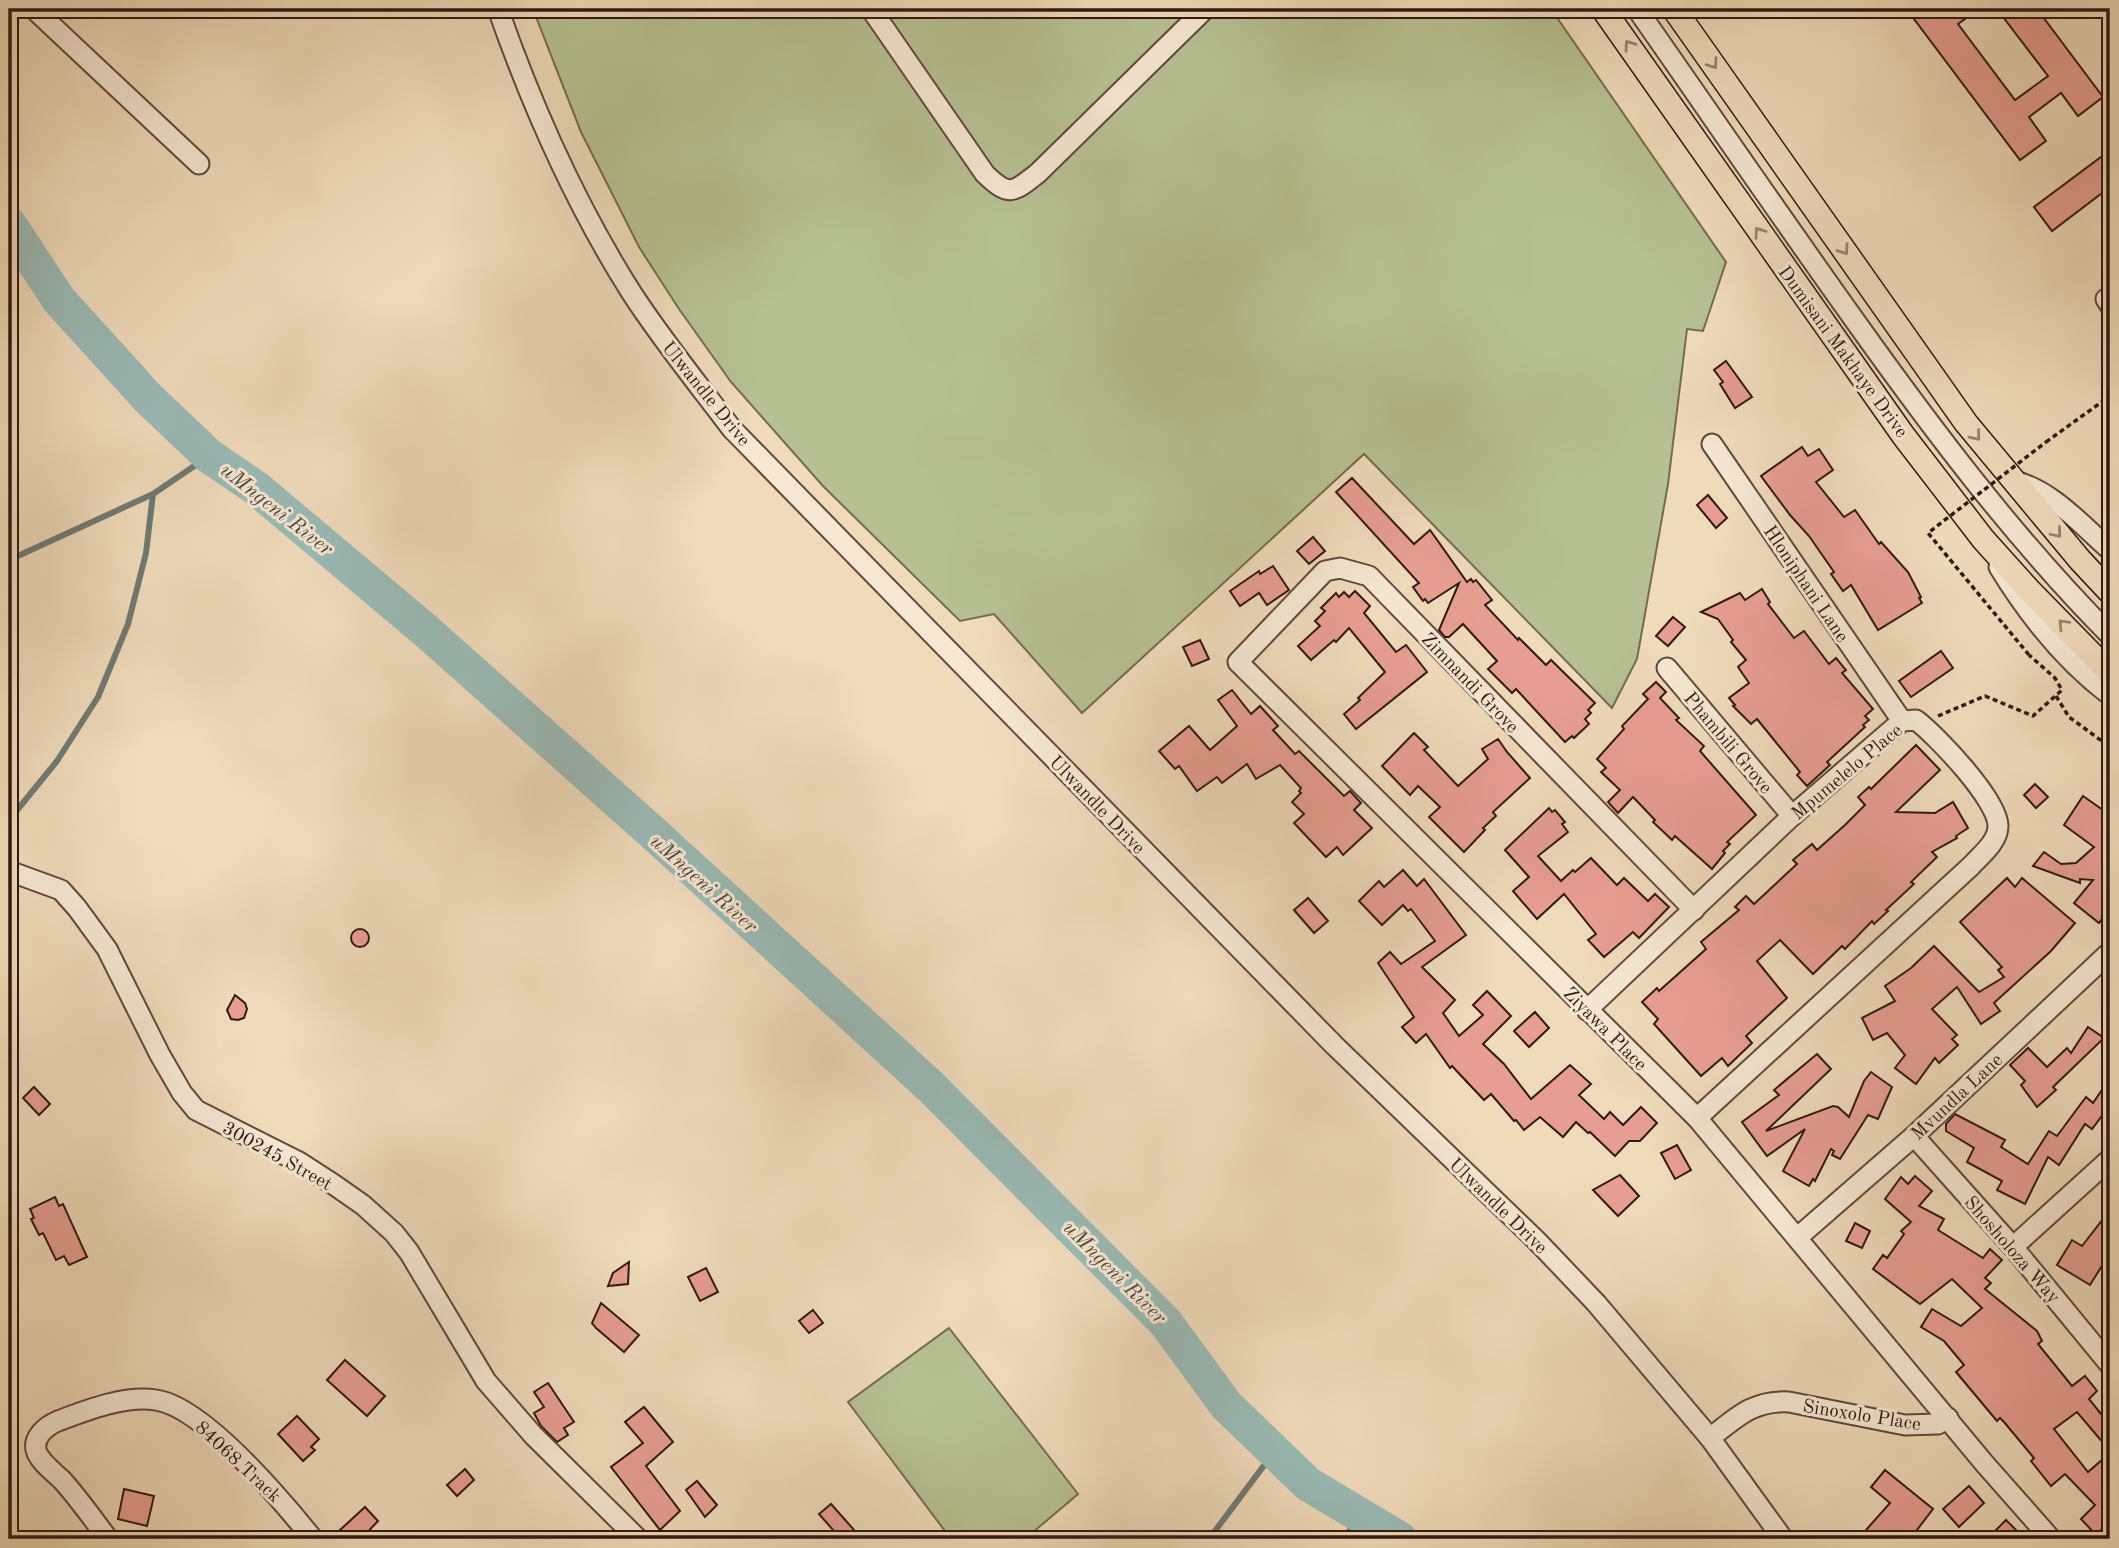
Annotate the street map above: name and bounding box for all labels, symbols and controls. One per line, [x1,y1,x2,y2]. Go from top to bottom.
one-way arrow [1625,40,1637,53]
one-way arrow [1705,56,1717,69]
one-way arrow [1755,227,1767,240]
one-way arrow [1836,242,1849,255]
street label: Dumisani Makhaye Drive [1773,263,1910,442]
street label: Ulwandle Drive [657,339,753,450]
one-way arrow [1968,428,1981,440]
water label: uMngeni River [216,460,337,561]
street label: Hloniphani Lane [1759,523,1851,646]
one-way arrow [2049,525,2061,538]
one-way arrow [2058,620,2071,633]
street label: Zimnandi Grove [1417,630,1521,737]
street label: Phambili Grove [1679,689,1775,798]
street label: Mpumelelo Place [1789,721,1907,825]
street label: Ulwandle Drive [1045,753,1148,859]
water label: uMngeni River [645,831,761,938]
street label: Ziyawa Place [1559,984,1650,1075]
street label: Mvundla Lane [1908,1051,2007,1145]
street label: 300245 Street [219,1119,335,1195]
street label: Ulwandle Drive [1444,1155,1550,1258]
street label: Shosholoza Way [1960,1193,2063,1308]
water label: uMngeni River [1058,1218,1170,1329]
street label: Sinoxolo Place [1801,1398,1922,1435]
street label: 84068 Track [191,1419,284,1507]

